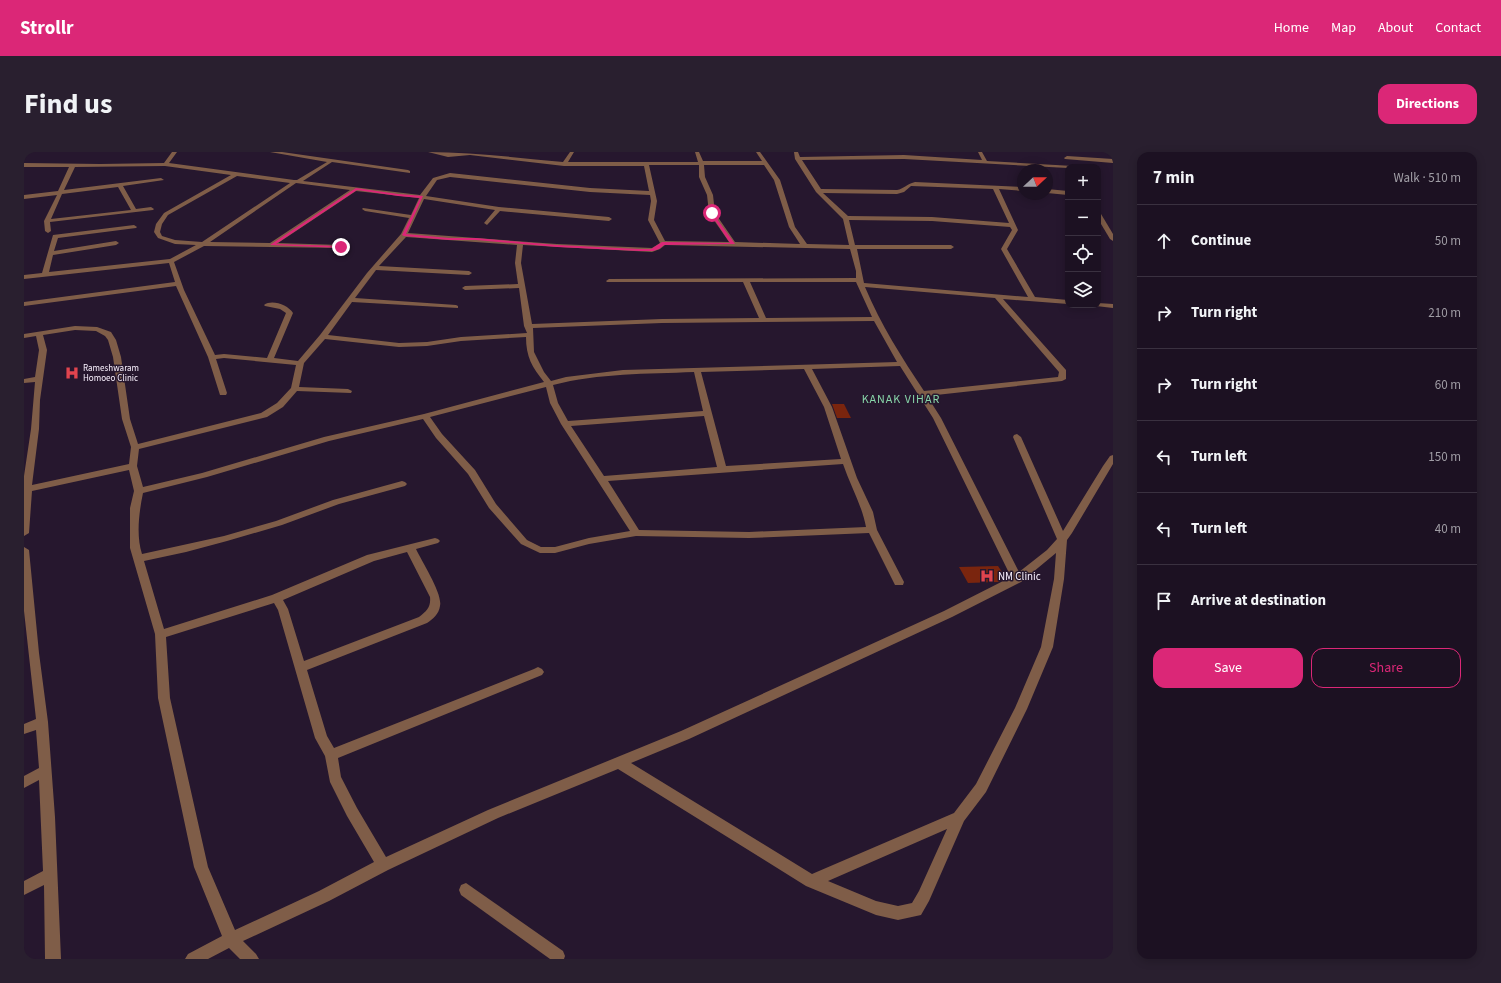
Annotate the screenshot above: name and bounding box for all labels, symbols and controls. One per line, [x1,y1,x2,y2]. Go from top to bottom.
text: Strollr [20,15,74,42]
text: Home [1274,18,1309,38]
text: Map [1331,18,1356,38]
text: About [1378,18,1413,38]
text: Contact [1435,18,1481,38]
text: Find us [24,84,112,124]
button: Directions [1378,84,1477,124]
north arrow [1017,164,1053,200]
map controls [1065,164,1101,308]
button: + [1065,164,1101,200]
text: 7 min [1153,166,1194,190]
text: Walk · 510 m [1393,169,1461,187]
button: − [1065,200,1101,236]
route start [703,204,721,222]
icon: ahead [1153,230,1175,252]
text: Continue [1191,230,1251,251]
text: 50 m [1435,232,1461,250]
button: locate [1065,236,1101,272]
route end [332,238,350,256]
button: layers [1065,272,1101,308]
icon: right [1153,302,1175,324]
text: Turn right [1191,302,1257,323]
text: 210 m [1428,304,1461,322]
place label: Rameshwaram Homoeo Clinic [83,362,139,385]
hospital icon: Rameshwaram Homoeo Clinic [64,365,80,381]
icon: right [1153,374,1175,396]
text: Turn right [1191,374,1257,395]
text: 60 m [1435,376,1461,394]
district label: KANAK VIHAR [862,391,940,408]
icon: left [1153,446,1175,468]
text: Turn left [1191,446,1247,467]
text: 150 m [1428,448,1461,466]
icon: left [1153,518,1175,540]
text: Turn left [1191,518,1247,539]
text: 40 m [1435,520,1461,538]
hospital icon: NM Clinic [979,568,995,584]
place label: NM Clinic [998,569,1041,584]
icon: arrive [1153,590,1175,612]
text: Arrive at destination [1191,590,1326,611]
button: Save [1153,648,1303,688]
button: Share [1311,648,1461,688]

